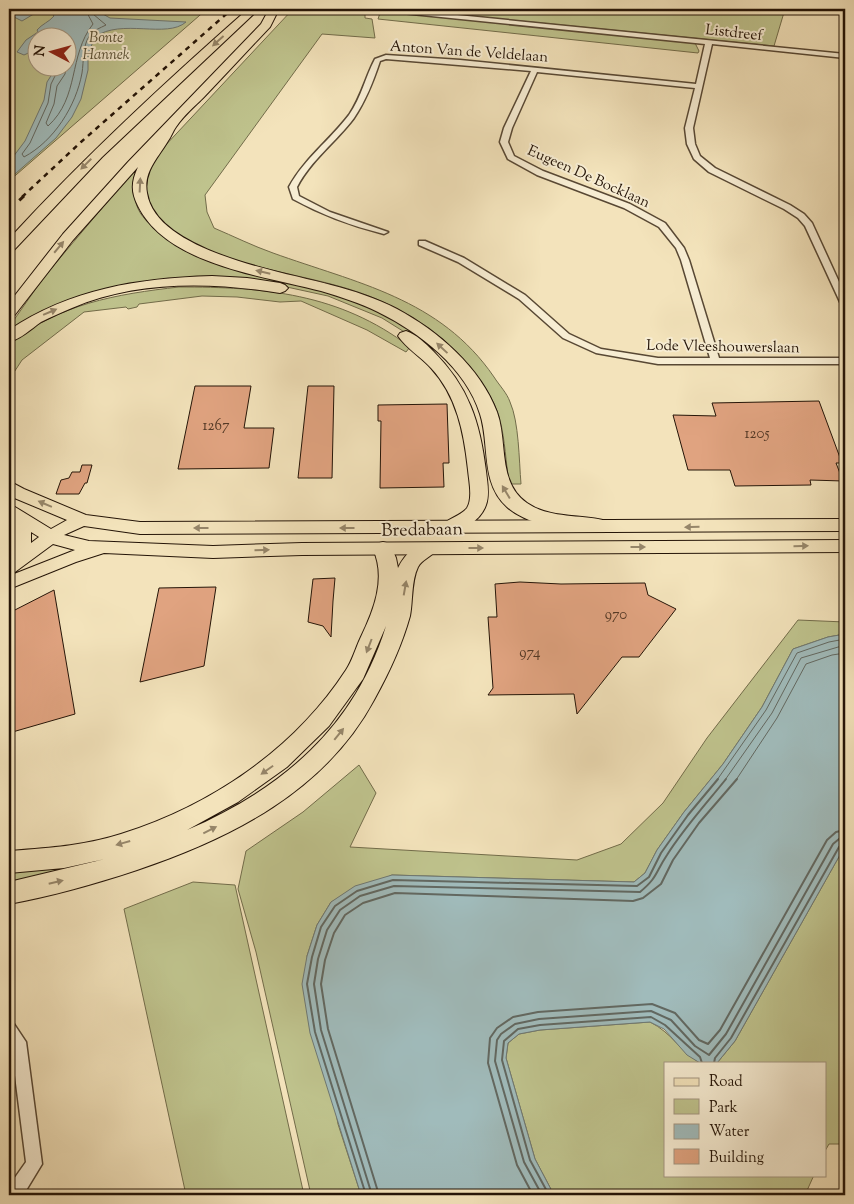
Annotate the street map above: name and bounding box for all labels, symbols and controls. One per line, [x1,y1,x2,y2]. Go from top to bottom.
street label: Listdreef [704,20,764,47]
north arrow [28,28,78,78]
park label: Bonte Hannek [82,28,130,66]
one-way arrow [212,35,224,47]
street label: Anton Van de Veldelaan [389,36,549,69]
text: N [31,44,52,57]
street label: Eugeen De Bocklaan [524,141,653,214]
one-way arrow [80,158,92,170]
one-way arrow [136,177,144,193]
one-way arrow [54,240,65,253]
one-way arrow [255,268,270,276]
one-way arrow [43,307,57,315]
street label: Lode Vleeshouwerslaan [646,336,800,359]
one-way arrow [437,342,449,354]
house number: 1267 [202,416,230,437]
house number: 1205 [744,424,770,445]
one-way arrow [501,486,510,499]
one-way arrow [37,500,52,508]
street label: Bredabaan [381,517,464,545]
one-way arrow [684,523,700,531]
one-way arrow [193,524,209,532]
one-way arrow [339,524,355,532]
one-way arrow [793,542,809,550]
one-way arrow [630,543,646,551]
one-way arrow [468,544,484,552]
one-way arrow [254,546,270,554]
one-way arrow [401,580,409,596]
house number: 970 [605,605,627,626]
one-way arrow [365,639,373,654]
house number: 974 [519,643,541,664]
one-way arrow [333,728,344,741]
one-way arrow [260,765,274,775]
one-way arrow [203,826,217,834]
one-way arrow [116,840,131,848]
one-way arrow [49,878,64,886]
legend [664,1062,826,1176]
text: Road [709,1072,743,1093]
text: Park [709,1098,738,1119]
text: Water [709,1122,750,1143]
text: Building [709,1148,764,1169]

